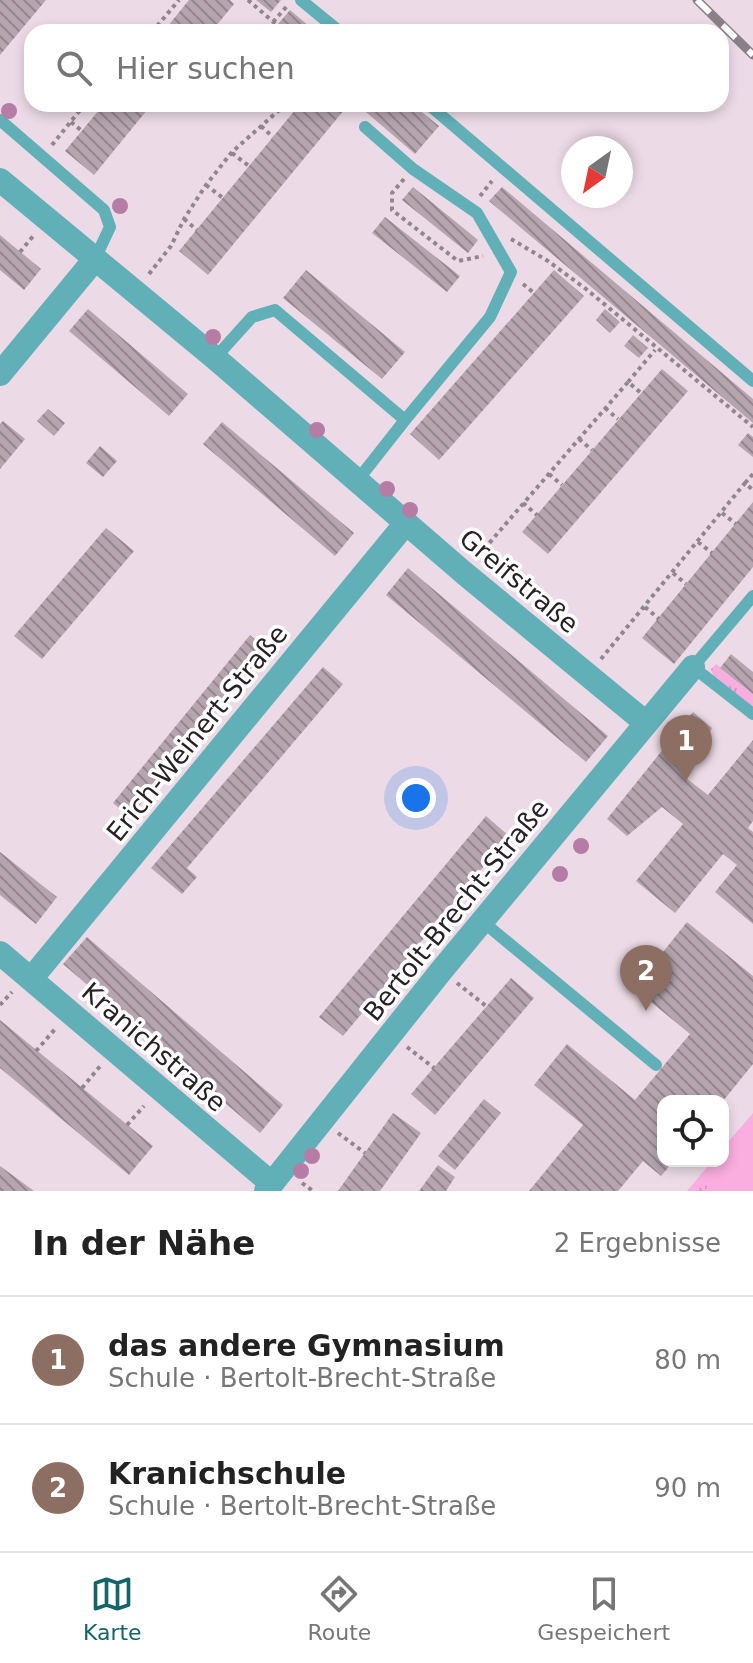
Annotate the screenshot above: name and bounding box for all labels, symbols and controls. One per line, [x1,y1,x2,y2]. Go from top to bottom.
search box [24,24,729,112]
icon: search [52,46,96,90]
text: Hier suchen [116,51,295,86]
north arrow [561,136,633,208]
street label: Greifstraße [454,523,584,639]
street label: Erich-Weinert-Straße [101,619,293,847]
pin: 1 [660,715,712,781]
your location [396,778,436,818]
street label: Bertolt-Brecht-Straße [357,793,555,1027]
pin: 2 [620,945,672,1011]
street label: Kranichstraße [76,976,232,1118]
map controls [657,1095,729,1167]
button: locate [657,1095,729,1167]
text: In der Nähe [32,1223,255,1263]
text: 2 Ergebnisse [554,1228,721,1258]
text: das andere Gymnasium [108,1328,505,1363]
text: 1 [49,1345,67,1375]
text: 80 m [654,1345,721,1375]
text: Schule · Bertolt-Brecht-Straße [108,1363,496,1393]
text: Kranichschule [108,1456,346,1491]
text: 2 [49,1473,67,1503]
text: 90 m [654,1473,721,1503]
text: Schule · Bertolt-Brecht-Straße [108,1491,496,1521]
tab: Karte [83,1572,142,1645]
tab: Route [307,1572,371,1645]
tab: Gespeichert [537,1572,670,1645]

